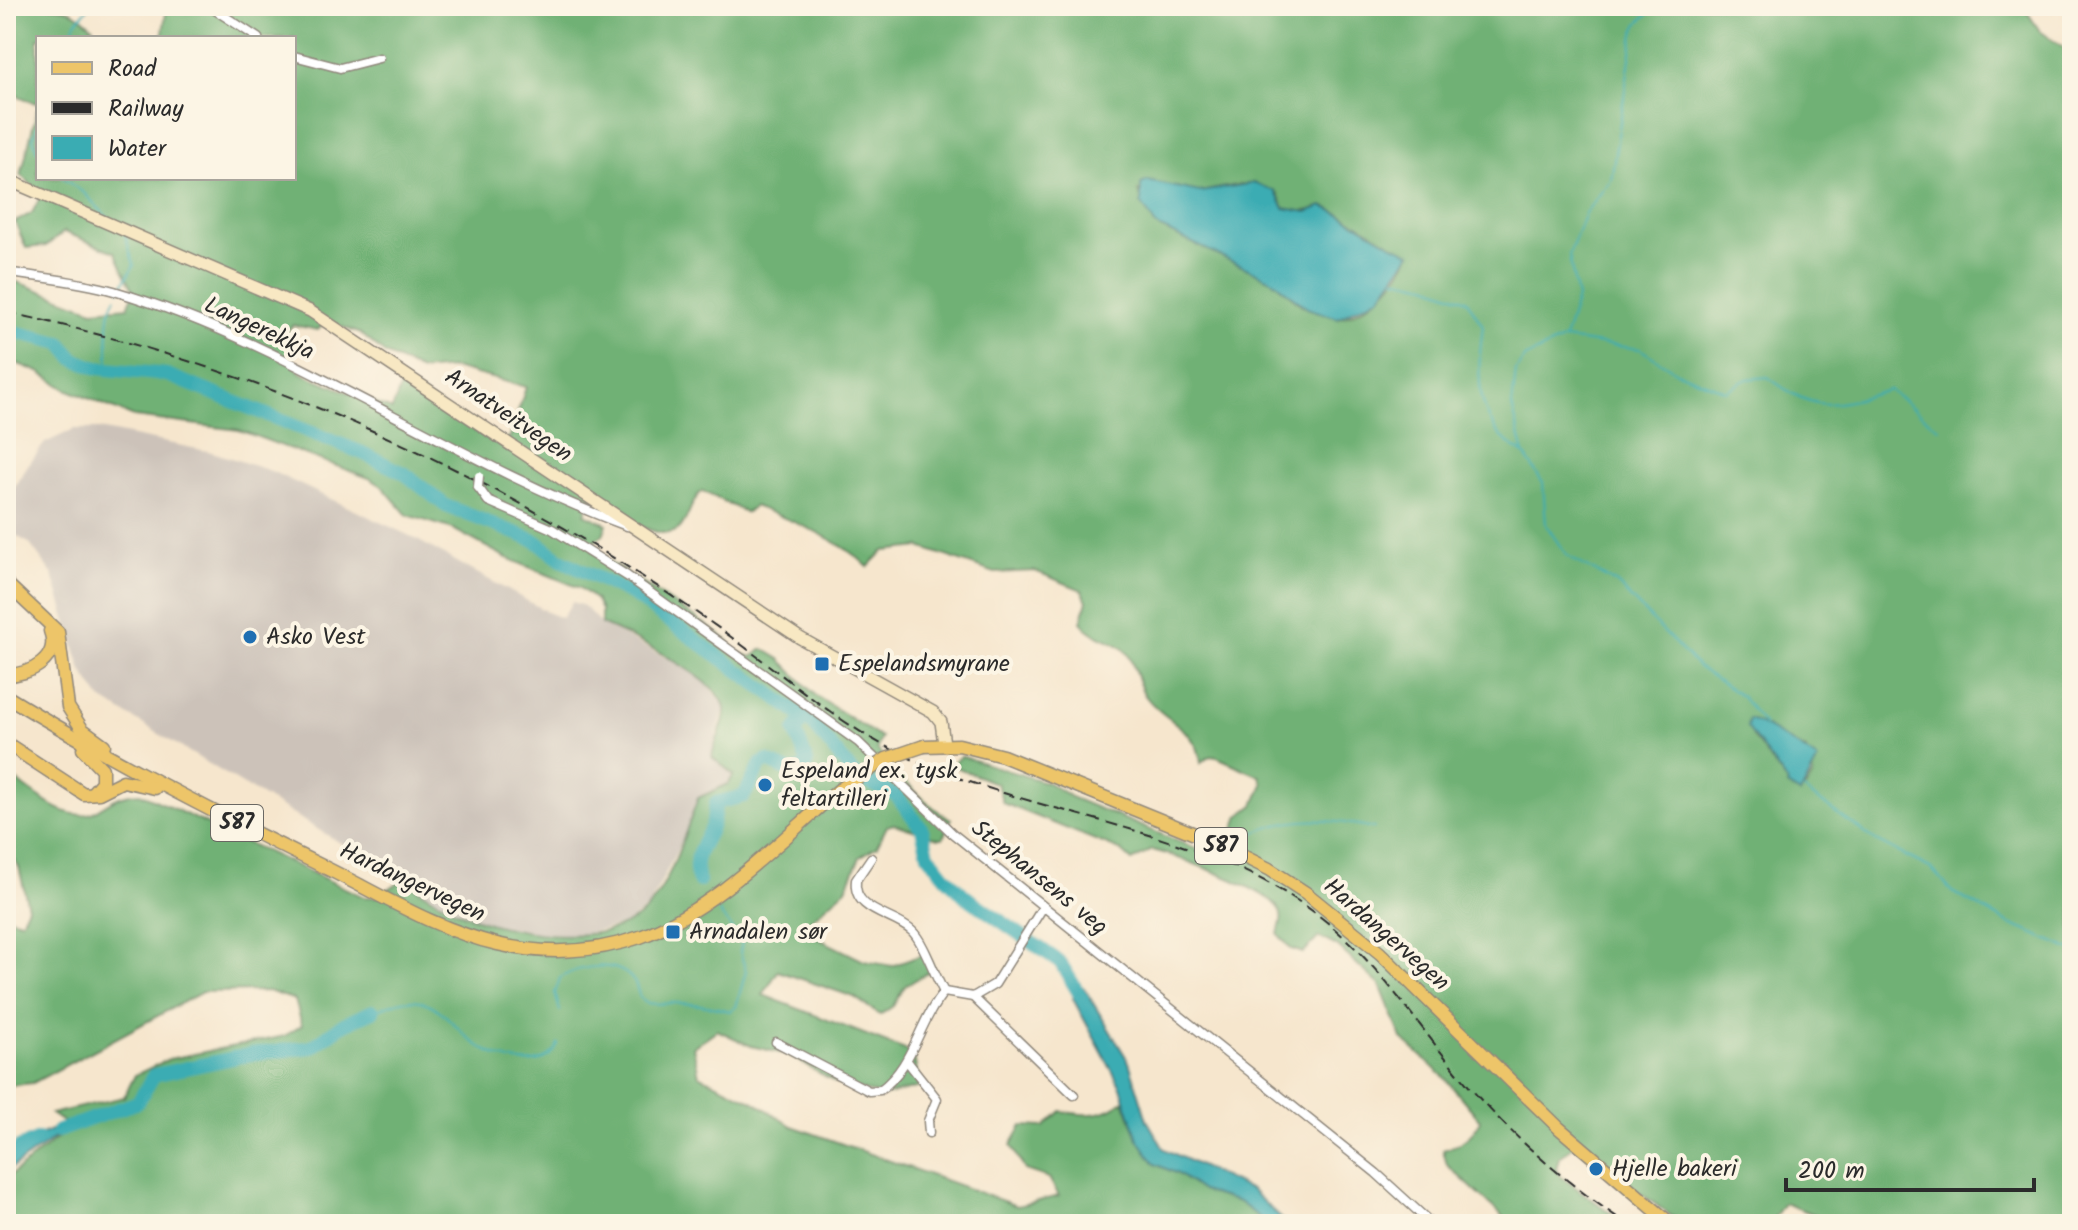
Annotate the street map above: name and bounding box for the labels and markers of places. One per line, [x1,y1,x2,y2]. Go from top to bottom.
place label: Asko Vest [266,618,366,657]
marker: Asko Vest [241,628,259,646]
place label: Espelandsmyrane [838,645,1010,684]
marker: Espelandsmyrane [813,655,831,673]
place label: Espeland ex. tysk feltartilleri [781,752,958,819]
marker: Espeland ex. tysk feltartilleri [756,776,774,794]
place label: Arnadalen sør [689,913,829,952]
marker: Arnadalen sør [664,923,682,941]
place label: Hjelle bakeri [1612,1150,1738,1189]
marker: Hjelle bakeri [1587,1160,1605,1178]

